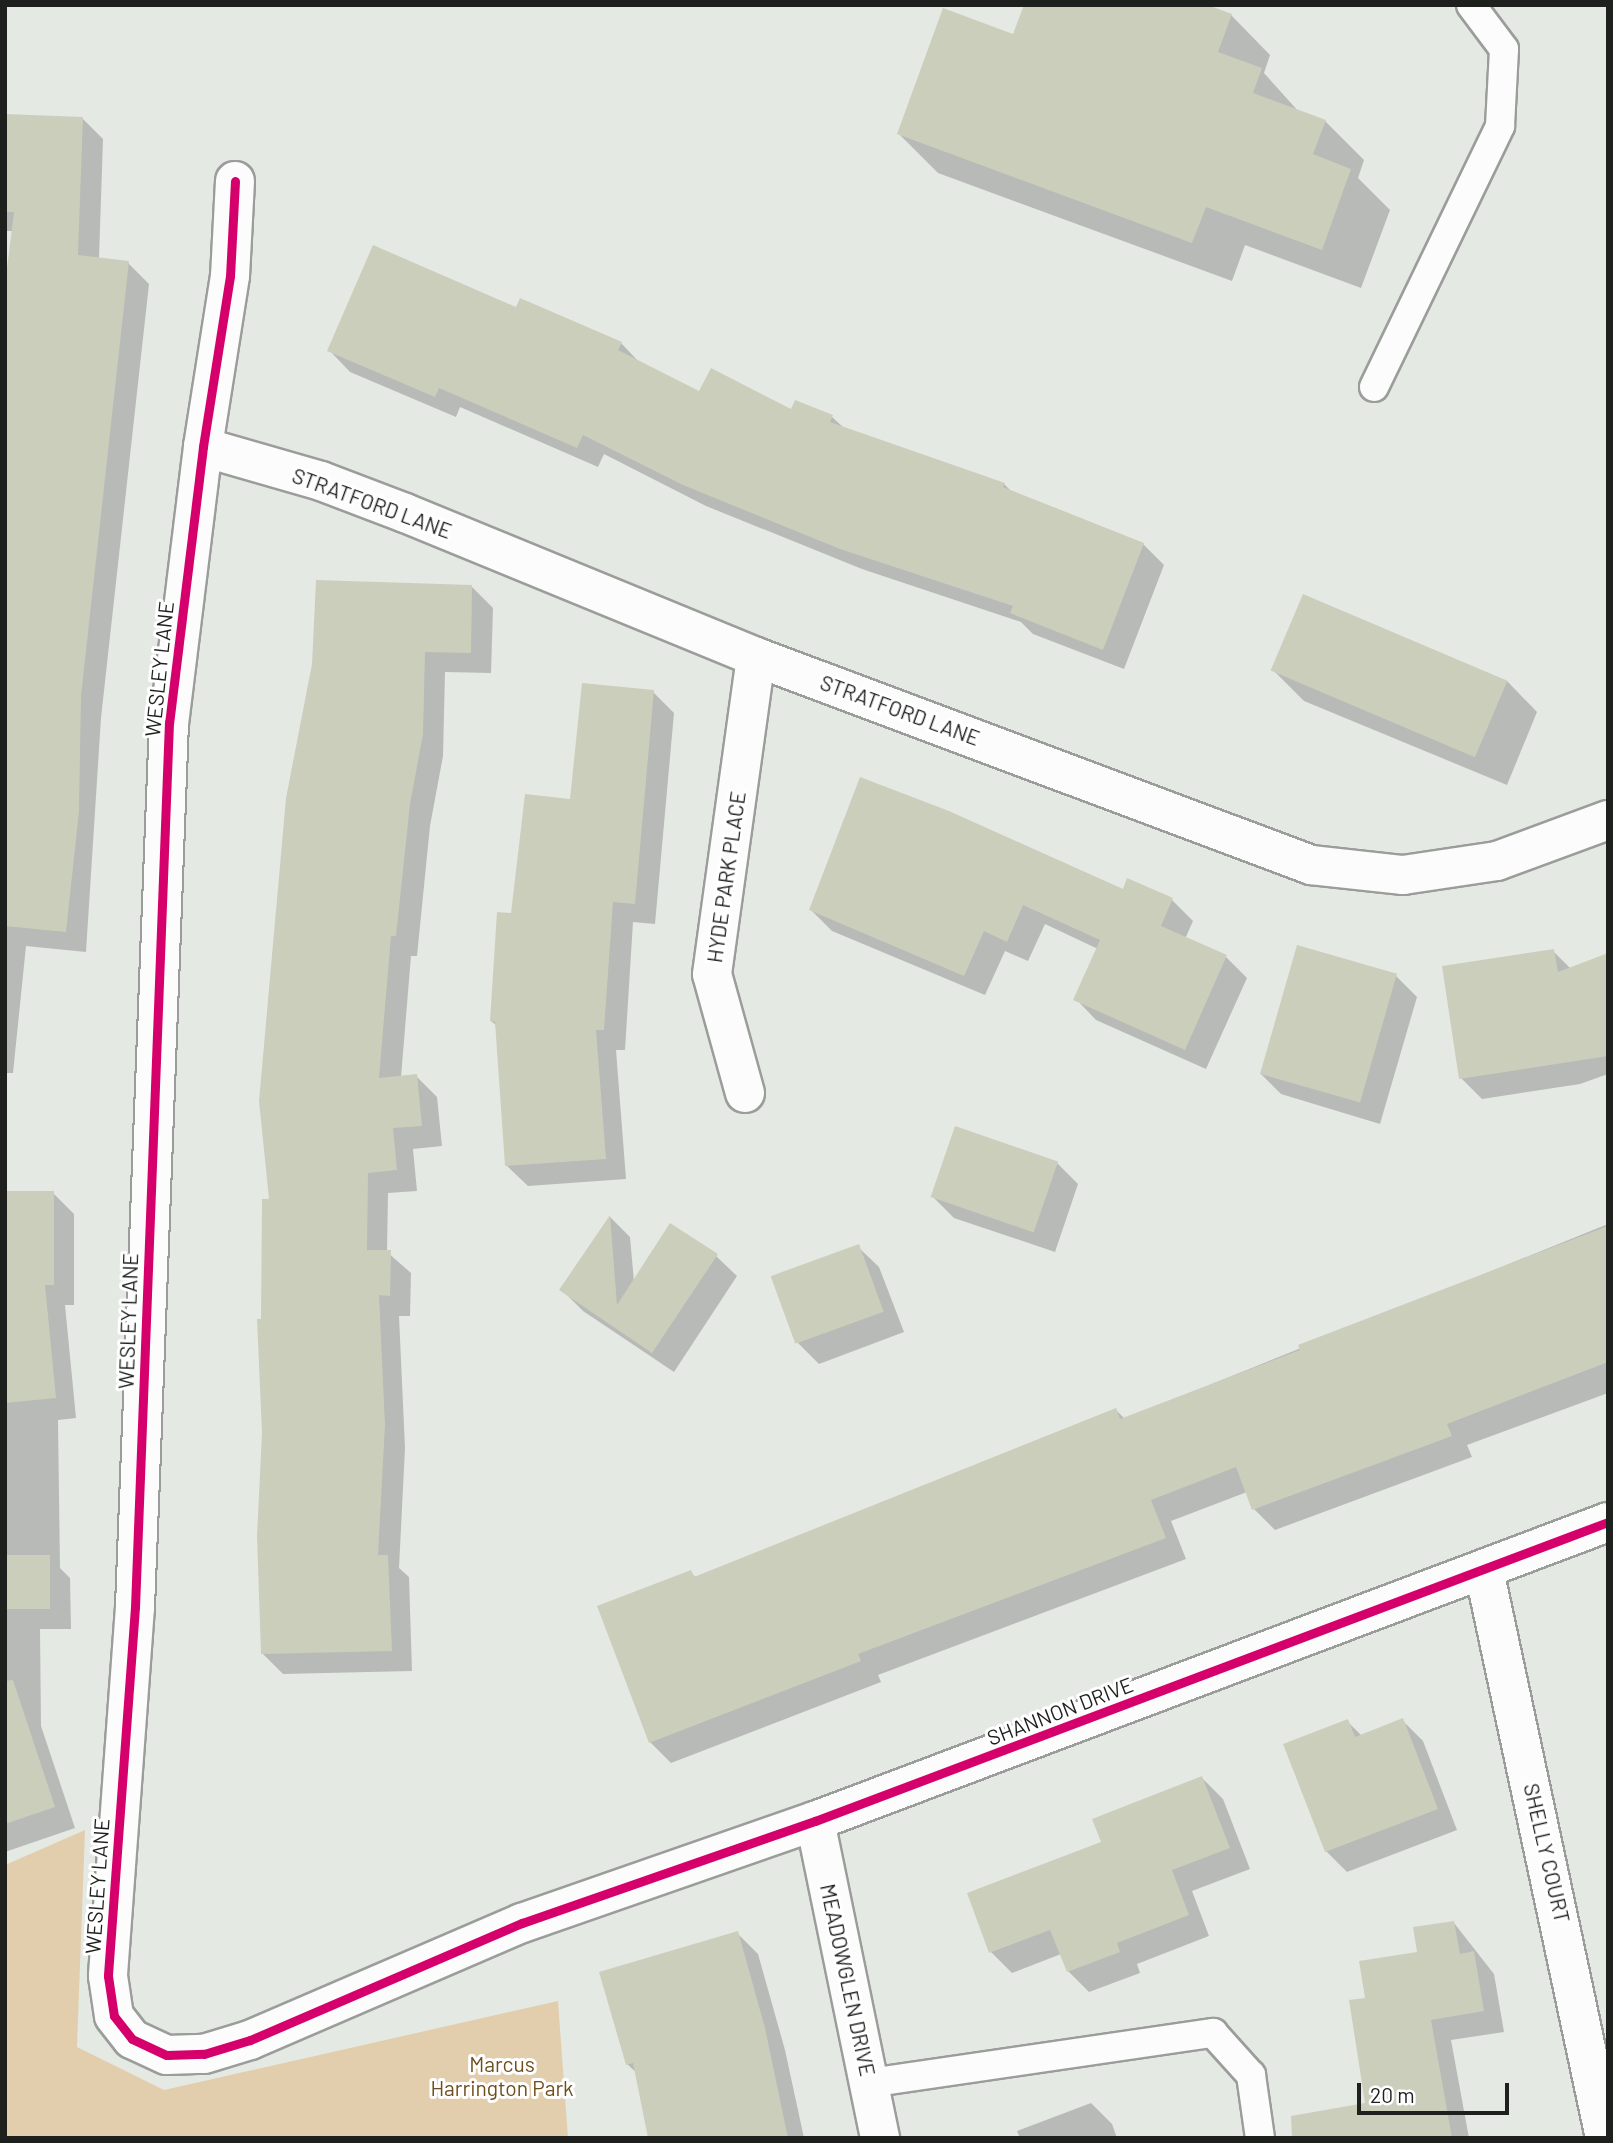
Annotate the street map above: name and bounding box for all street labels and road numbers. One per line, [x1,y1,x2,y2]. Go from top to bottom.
street label: STRATFORD LANE [289,462,455,544]
street label: WESLEY LANE [139,600,179,738]
street label: STRATFORD LANE [817,669,983,751]
street label: HYDE PARK PLACE [701,790,751,964]
street label: WESLEY LANE [113,1253,143,1389]
street label: SHANNON DRIVE [983,1672,1137,1750]
street label: SHELLY COURT [1519,1781,1575,1925]
street label: WESLEY LANE [80,1817,114,1955]
street label: MEADOWGLEN DRIVE [815,1881,881,2079]

